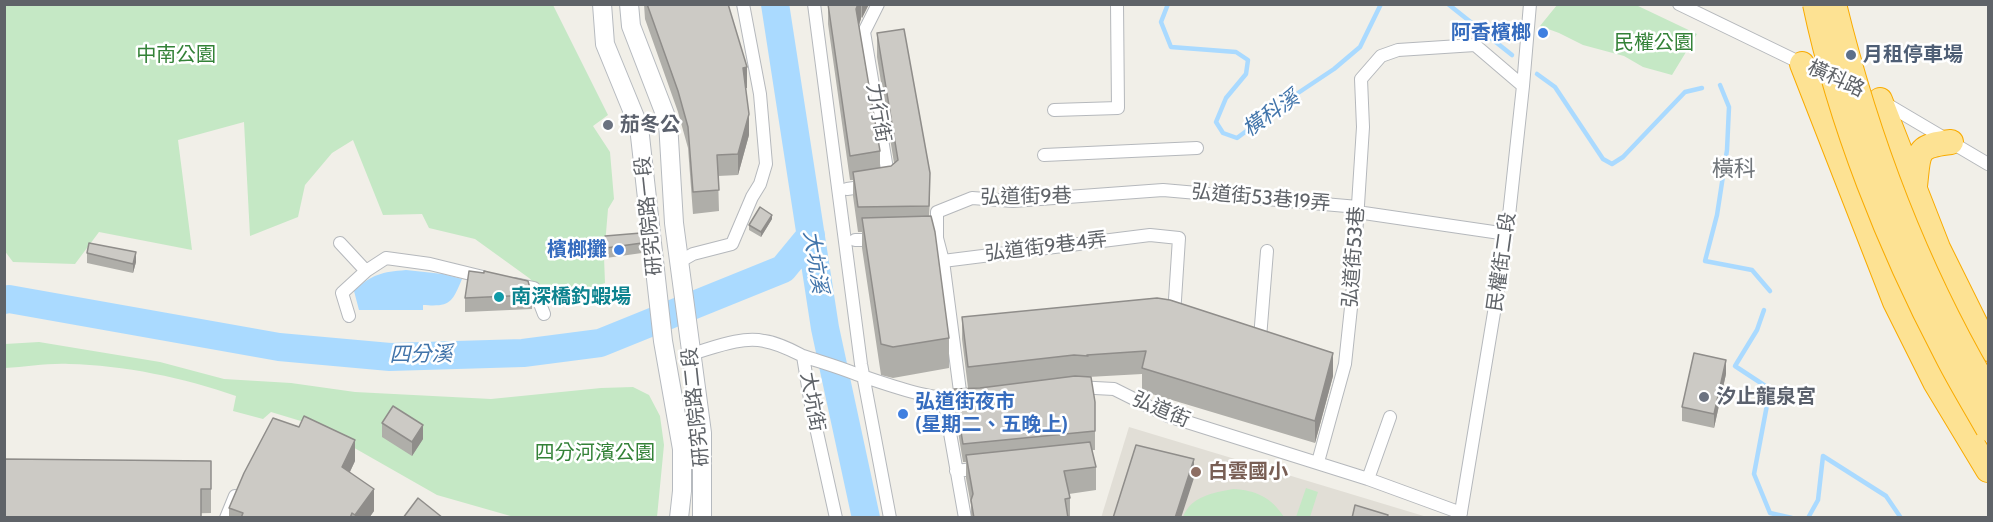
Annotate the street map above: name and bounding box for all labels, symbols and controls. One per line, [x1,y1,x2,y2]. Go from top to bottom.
place label: 阿香檳榔 [1451,21,1531,45]
marker: 阿香檳榔 [1536,26,1550,40]
park label: 民權公園 [1614,31,1694,55]
park label: 中南公園 [136,43,216,67]
place label: 月租停車場 [1863,43,1963,67]
marker: 月租停車場 [1844,48,1858,62]
street label: 橫科路 [1804,55,1868,103]
street label: 力行街 [861,81,895,145]
water label: 橫科溪 [1238,86,1304,142]
place label: 茄冬公 [620,113,680,137]
marker: 茄冬公 [601,118,615,132]
street label: 研究院路一段 [631,155,667,277]
district label: 橫科 [1712,157,1756,183]
street label: 弘道街53巷19弄 [1190,180,1332,216]
street label: 弘道街9巷 [980,184,1072,210]
street label: 弘道街53巷 [1338,205,1370,309]
street label: 民權街二段 [1483,211,1521,313]
street label: 弘道街9巷4弄 [984,228,1108,266]
water label: 大坑溪 [798,229,832,295]
place label: 檳榔攤 [547,238,607,262]
marker: 檳榔攤 [612,243,626,257]
place label: 南深橋釣蝦場 [511,285,631,309]
marker: 南深橋釣蝦場 [492,290,506,304]
water label: 四分溪 [389,342,453,368]
street label: 研究院路二段 [678,346,714,468]
street label: 大坑街 [795,370,829,434]
place label: 汐止龍泉宮 [1716,385,1816,409]
street label: 弘道街 [1129,387,1193,433]
place label: 弘道街夜市 (星期二、五晚上) [915,390,1068,437]
marker: 汐止龍泉宮 [1697,390,1711,404]
marker: 弘道街夜市 (星期二、五晚上) [896,407,910,421]
park label: 四分河濱公園 [535,441,655,465]
place label: 白雲國小 [1208,460,1288,484]
marker: 白雲國小 [1189,465,1203,479]

